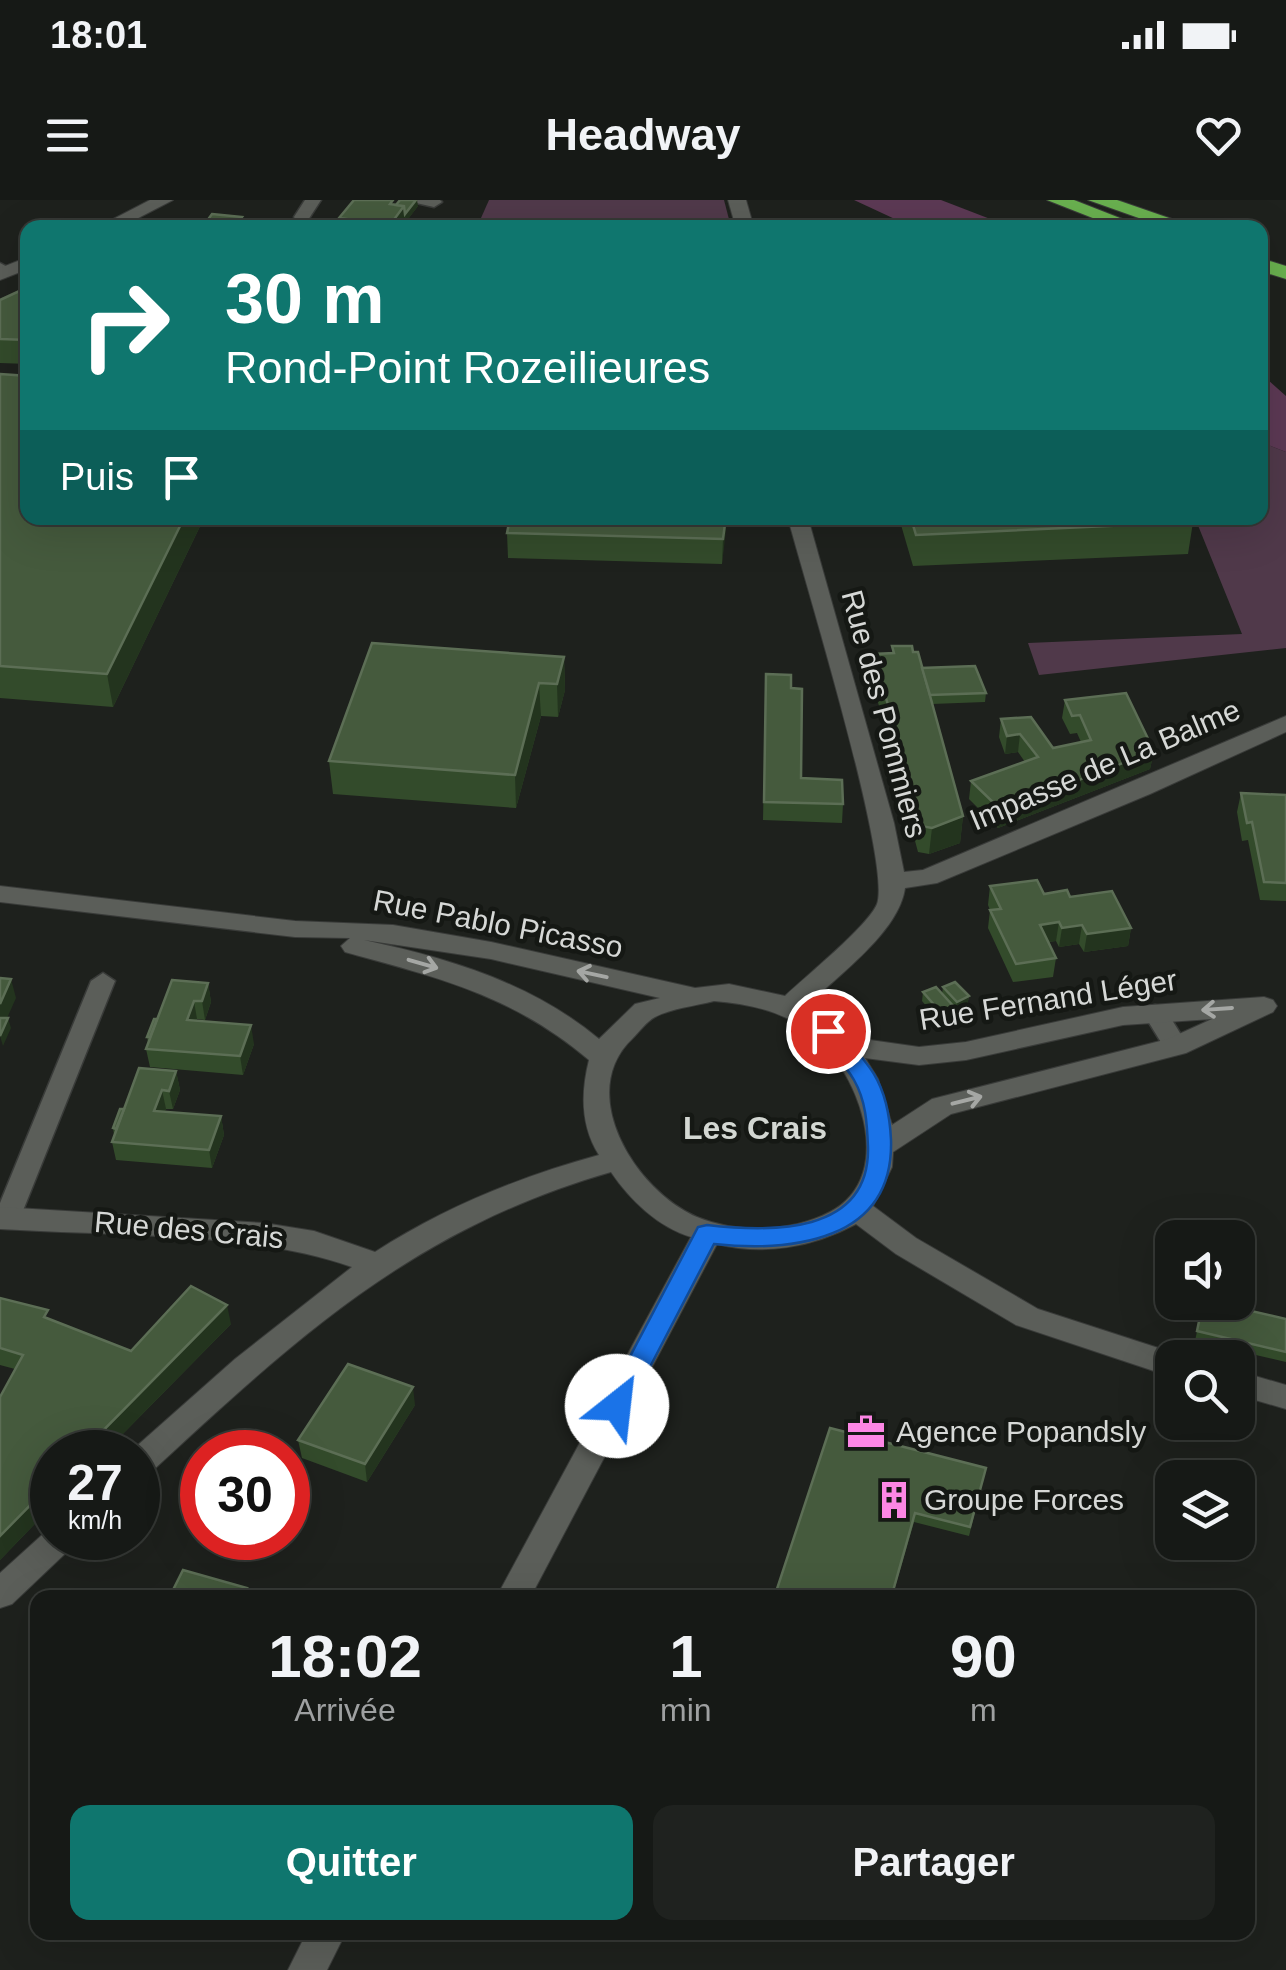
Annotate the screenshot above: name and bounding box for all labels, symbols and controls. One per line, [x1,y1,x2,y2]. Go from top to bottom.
text: 18:01 [50,14,147,56]
icon: menu [40,108,95,163]
icon: heart [1191,108,1246,163]
text: Headway [545,109,741,160]
icon: right [60,260,190,390]
text: 30 m [225,260,385,338]
text: Rond-Point Rozeilieures [225,342,710,393]
icon: arrive [154,450,209,505]
text: Puis [60,456,134,498]
street label: Rue des Pommiers [836,586,933,841]
street label: Impasse de La Balme [965,693,1245,836]
street label: Rue Pablo Picasso [371,883,626,964]
one-way arrow [406,956,438,974]
street label: Rue Fernand Léger [917,963,1179,1036]
one-way arrow [577,964,609,982]
pin [786,989,871,1074]
one-way arrow [1201,1000,1233,1019]
icon: arrive [801,1004,856,1059]
one-way arrow [951,1089,982,1108]
district label: Les Crais [683,1110,827,1146]
street label: Rue des Crais [93,1205,285,1254]
map controls [1155,1220,1255,1560]
button: sound [1155,1220,1255,1320]
button: search [1155,1340,1255,1440]
position arrow [565,1354,669,1458]
office icon: Agence Popandsly [845,1411,887,1453]
place label: Agence Popandsly [896,1415,1146,1448]
speed limit sign: 30 [180,1430,310,1560]
text: 27 [67,1455,123,1511]
button: layers [1155,1460,1255,1560]
building icon: Groupe Forces [873,1479,915,1521]
place label: Groupe Forces [924,1483,1124,1516]
text: km/h [68,1506,122,1534]
text: 18:02 [268,1623,422,1690]
text: 1 [669,1623,703,1690]
text: 90 [950,1623,1017,1690]
text: Arrivée [294,1692,396,1728]
text: min [660,1692,712,1728]
text: m [970,1692,997,1728]
button: Quitter [70,1805,633,1920]
button: Partager [653,1805,1215,1920]

